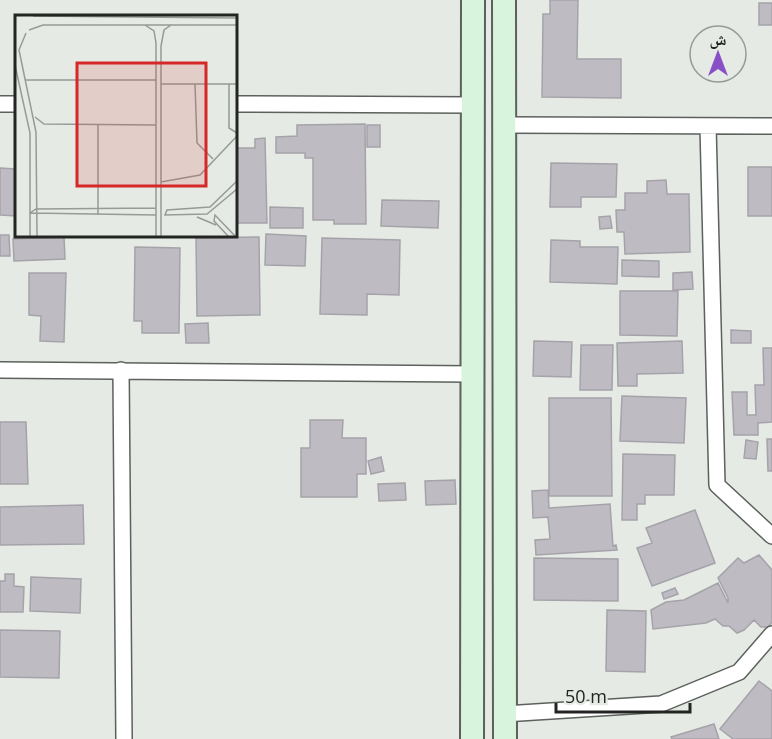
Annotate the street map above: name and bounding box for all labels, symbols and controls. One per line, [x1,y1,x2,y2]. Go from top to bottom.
inset map [15,15,237,237]
north arrow [688,24,748,84]
text: ش [710,28,727,50]
scale bar [556,676,690,714]
text: 50 m [565,684,607,708]

